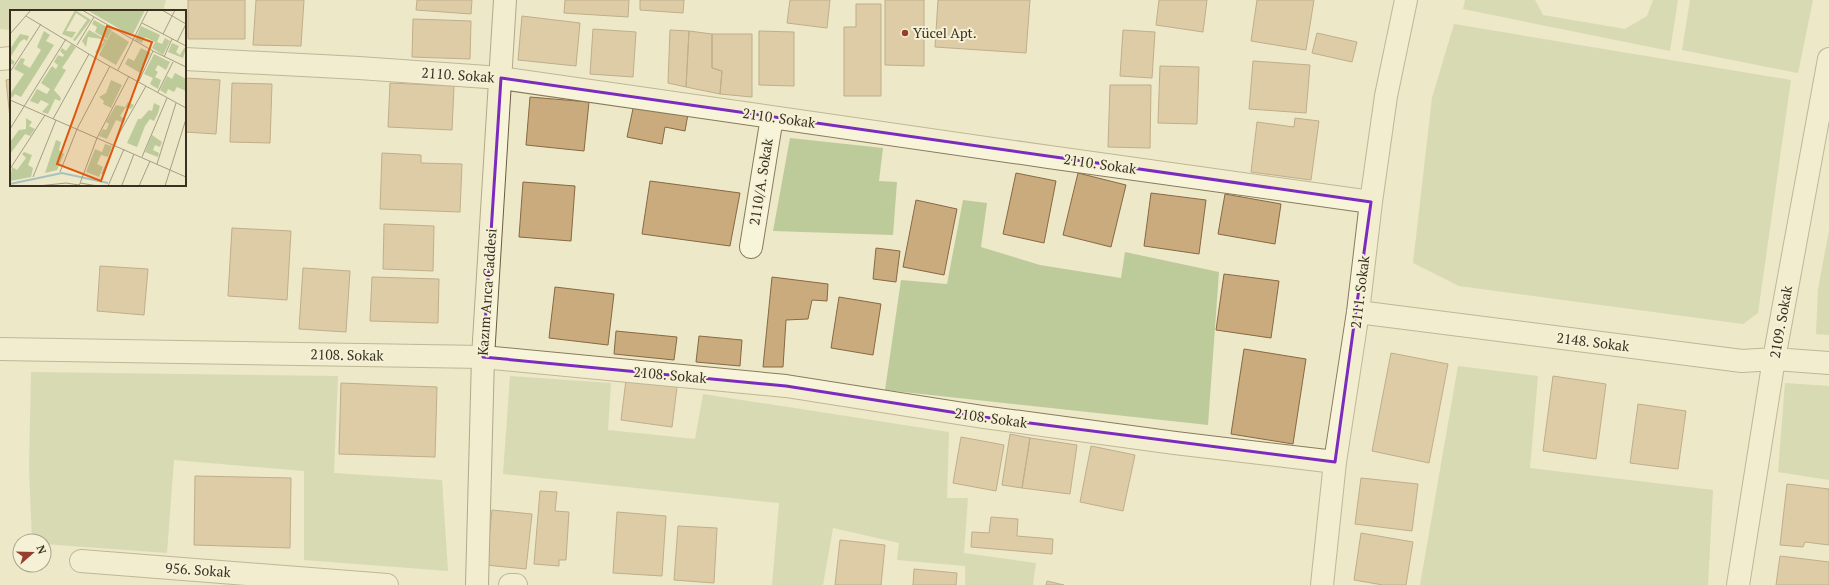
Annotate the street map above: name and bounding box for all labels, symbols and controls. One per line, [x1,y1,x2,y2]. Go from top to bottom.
inset map [10,10,186,186]
place label: Yücel Apt. [913,23,977,42]
marker: Yücel Apt. [900,28,910,38]
street label: 2110. Sokak [421,62,496,87]
street label: 2110. Sokak [741,103,817,132]
street label: 2110/A. Sokak [744,136,777,227]
street label: 2110. Sokak [1062,149,1138,178]
street label: Kazım Arıca Caddesi [473,228,500,356]
street label: 2111. Sokak [1346,254,1373,330]
street label: 2109. Sokak [1765,283,1796,360]
street label: 2148. Sokak [1555,328,1631,355]
street label: 2108. Sokak [310,344,385,365]
street label: 2108. Sokak [633,362,708,387]
street label: 2108. Sokak [953,403,1029,432]
north arrow [12,533,52,573]
text: N [33,543,50,557]
street label: 956. Sokak [164,558,232,581]

